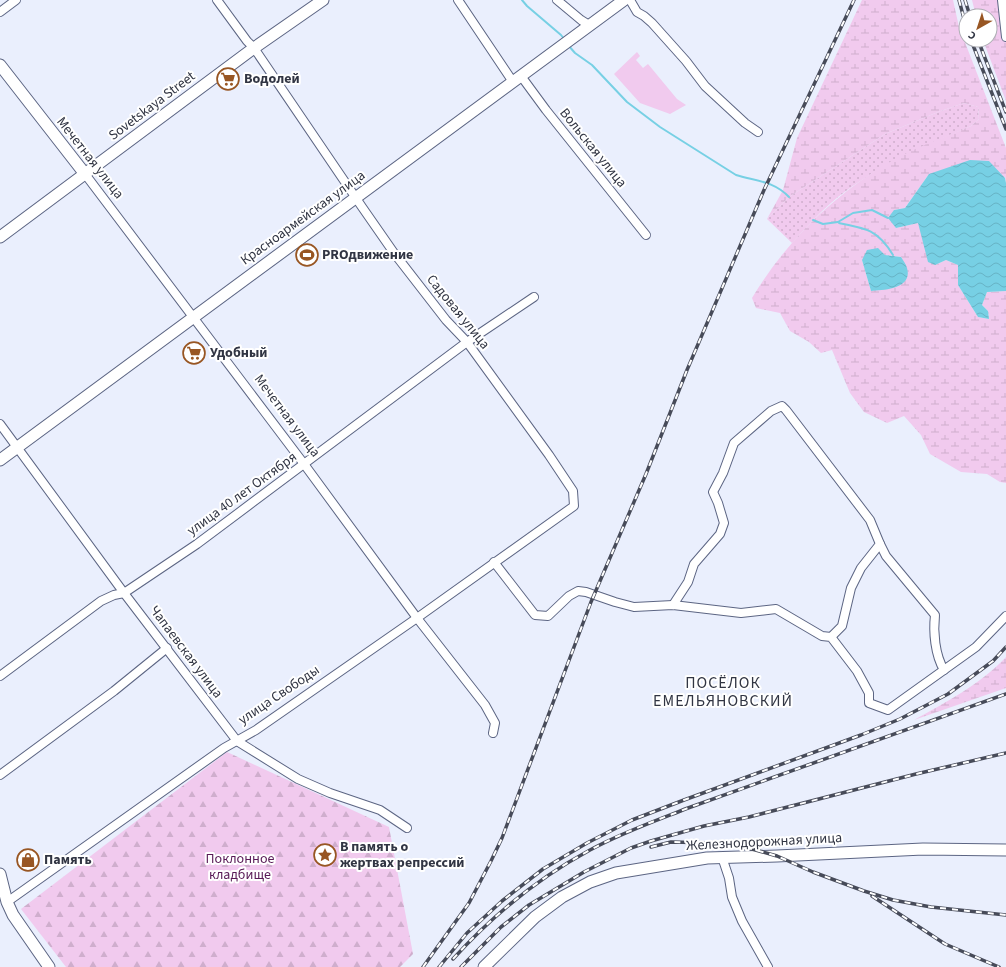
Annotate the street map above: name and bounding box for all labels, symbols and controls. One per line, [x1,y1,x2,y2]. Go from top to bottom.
north arrow [958,8,998,48]
text: С [964,27,979,43]
supermarket icon: Водолей [215,66,241,92]
street label: Sovetskaya Street [105,67,200,145]
place label: Водолей [244,69,300,89]
street label: Вольская улица [555,104,631,192]
street label: Мечетная улица [52,113,128,203]
street label: Красноармейская улица [236,166,370,270]
sports icon: PROдвижение [294,242,320,268]
place label: PROдвижение [322,245,413,265]
street label: Садовая улица [422,270,494,354]
supermarket icon: Удобный [181,340,207,366]
place label: Удобный [210,343,267,363]
street label: Мечетная улица [249,370,325,462]
street label: улица 40 лет Октября [183,447,301,541]
street label: Чапаевская улица [145,602,227,702]
street label: улица Свободы [234,660,324,730]
district label: ПОСЁЛОК ЕМЕЛЬЯНОВСКИЙ [653,672,793,712]
street label: Железнодорожная улица [685,828,843,856]
place label: В память о жертвах репрессий [340,837,464,873]
place icon: В память о жертвах репрессий [312,842,338,868]
shop icon: Память [15,847,41,873]
park label: Поклонное кладбище [206,849,274,885]
place label: Память [44,850,92,870]

